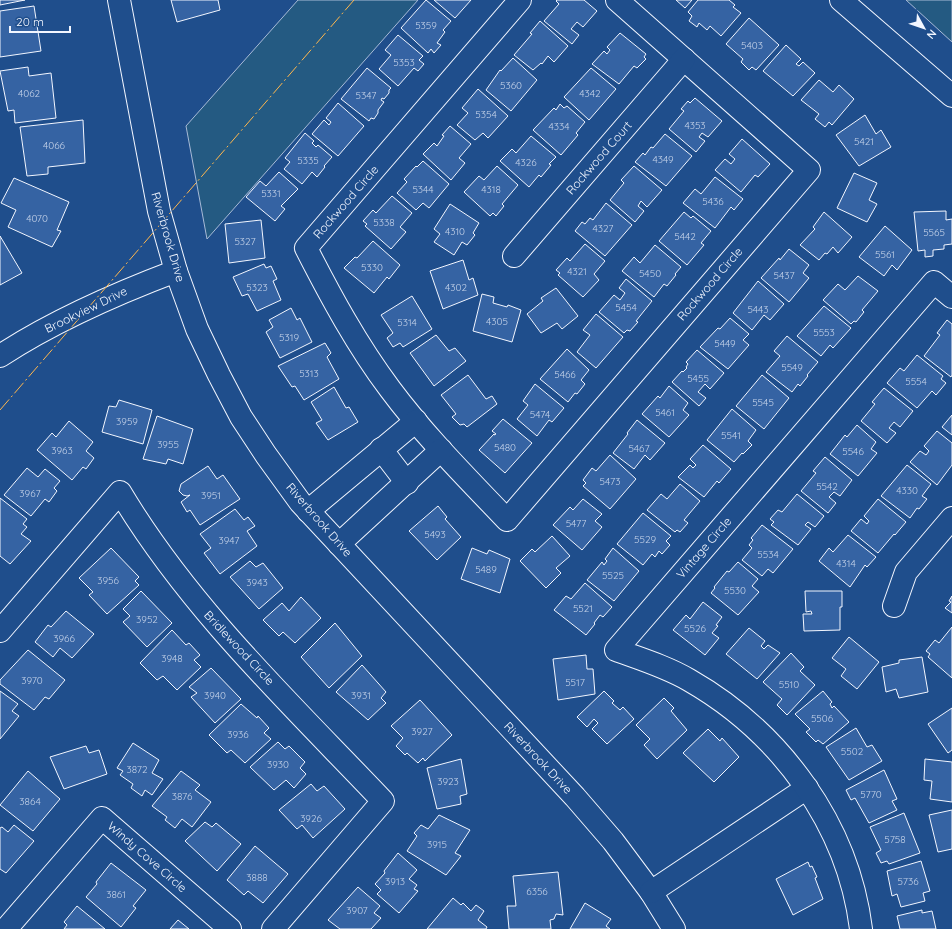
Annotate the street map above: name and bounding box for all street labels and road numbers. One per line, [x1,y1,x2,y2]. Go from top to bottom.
street label: Rockwood Court [563,118,635,198]
street label: Rockwood Circle [310,162,382,241]
street label: Riverbrook Drive [148,190,189,284]
street label: Rockwood Circle [674,244,746,323]
street label: Brookview Drive [42,283,130,336]
street label: Riverbrook Drive [283,480,356,560]
street label: Vintage Circle [673,514,735,581]
street label: Bridlewood Circle [201,607,278,688]
street label: Riverbrook Drive [501,719,576,797]
street label: Windy Cove Circle [105,818,190,895]

